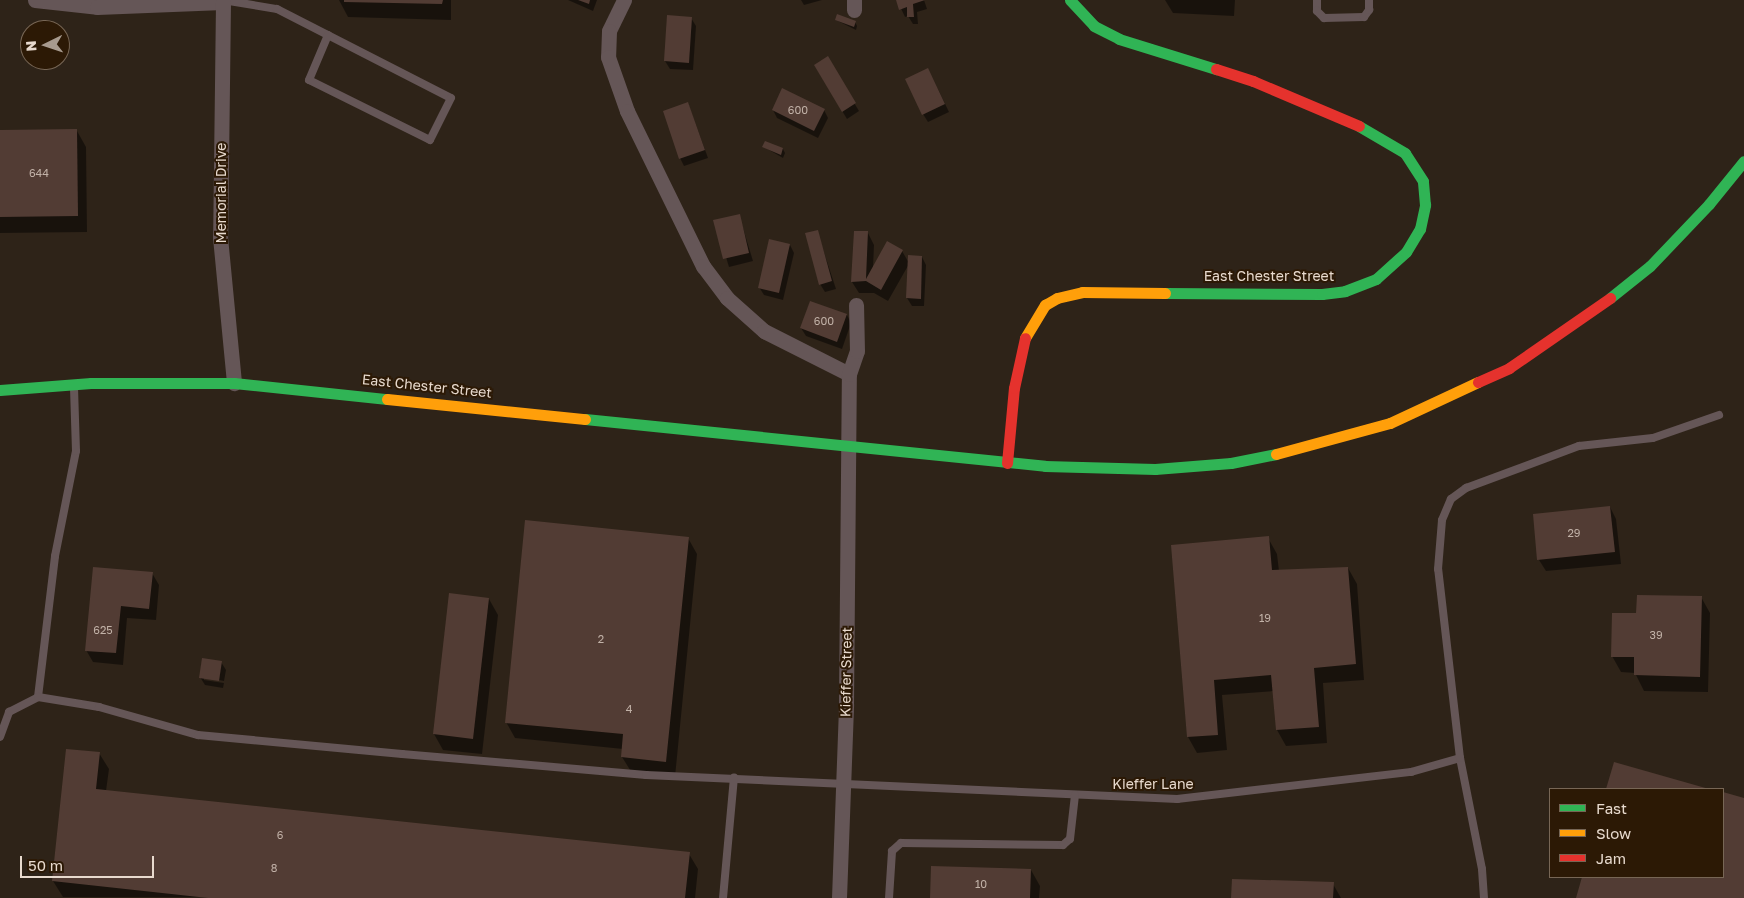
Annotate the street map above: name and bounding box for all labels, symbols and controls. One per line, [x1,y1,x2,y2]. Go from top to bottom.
north arrow [20,20,70,70]
text: N [22,40,39,52]
house number: 600 [788,103,808,117]
street label: Memorial Drive [213,143,229,243]
house number: 644 [29,166,49,180]
street label: East Chester Street [1204,268,1334,284]
house number: 600 [814,314,834,328]
street label: East Chester Street [361,371,493,401]
house number: 29 [1567,526,1581,540]
house number: 19 [1259,611,1271,625]
house number: 625 [93,623,113,637]
street label: Kieffer Street [837,627,855,717]
house number: 39 [1649,628,1663,642]
house number: 2 [598,632,604,646]
house number: 4 [626,702,632,716]
street label: Kieffer Lane [1112,776,1194,792]
legend [1549,788,1724,878]
text: Fast [1596,799,1627,817]
text: Slow [1596,824,1631,842]
house number: 6 [277,828,283,842]
scale bar [22,846,156,878]
text: Jam [1596,849,1626,867]
text: 50 m [28,856,63,874]
house number: 8 [271,861,277,875]
house number: 10 [975,877,987,891]

